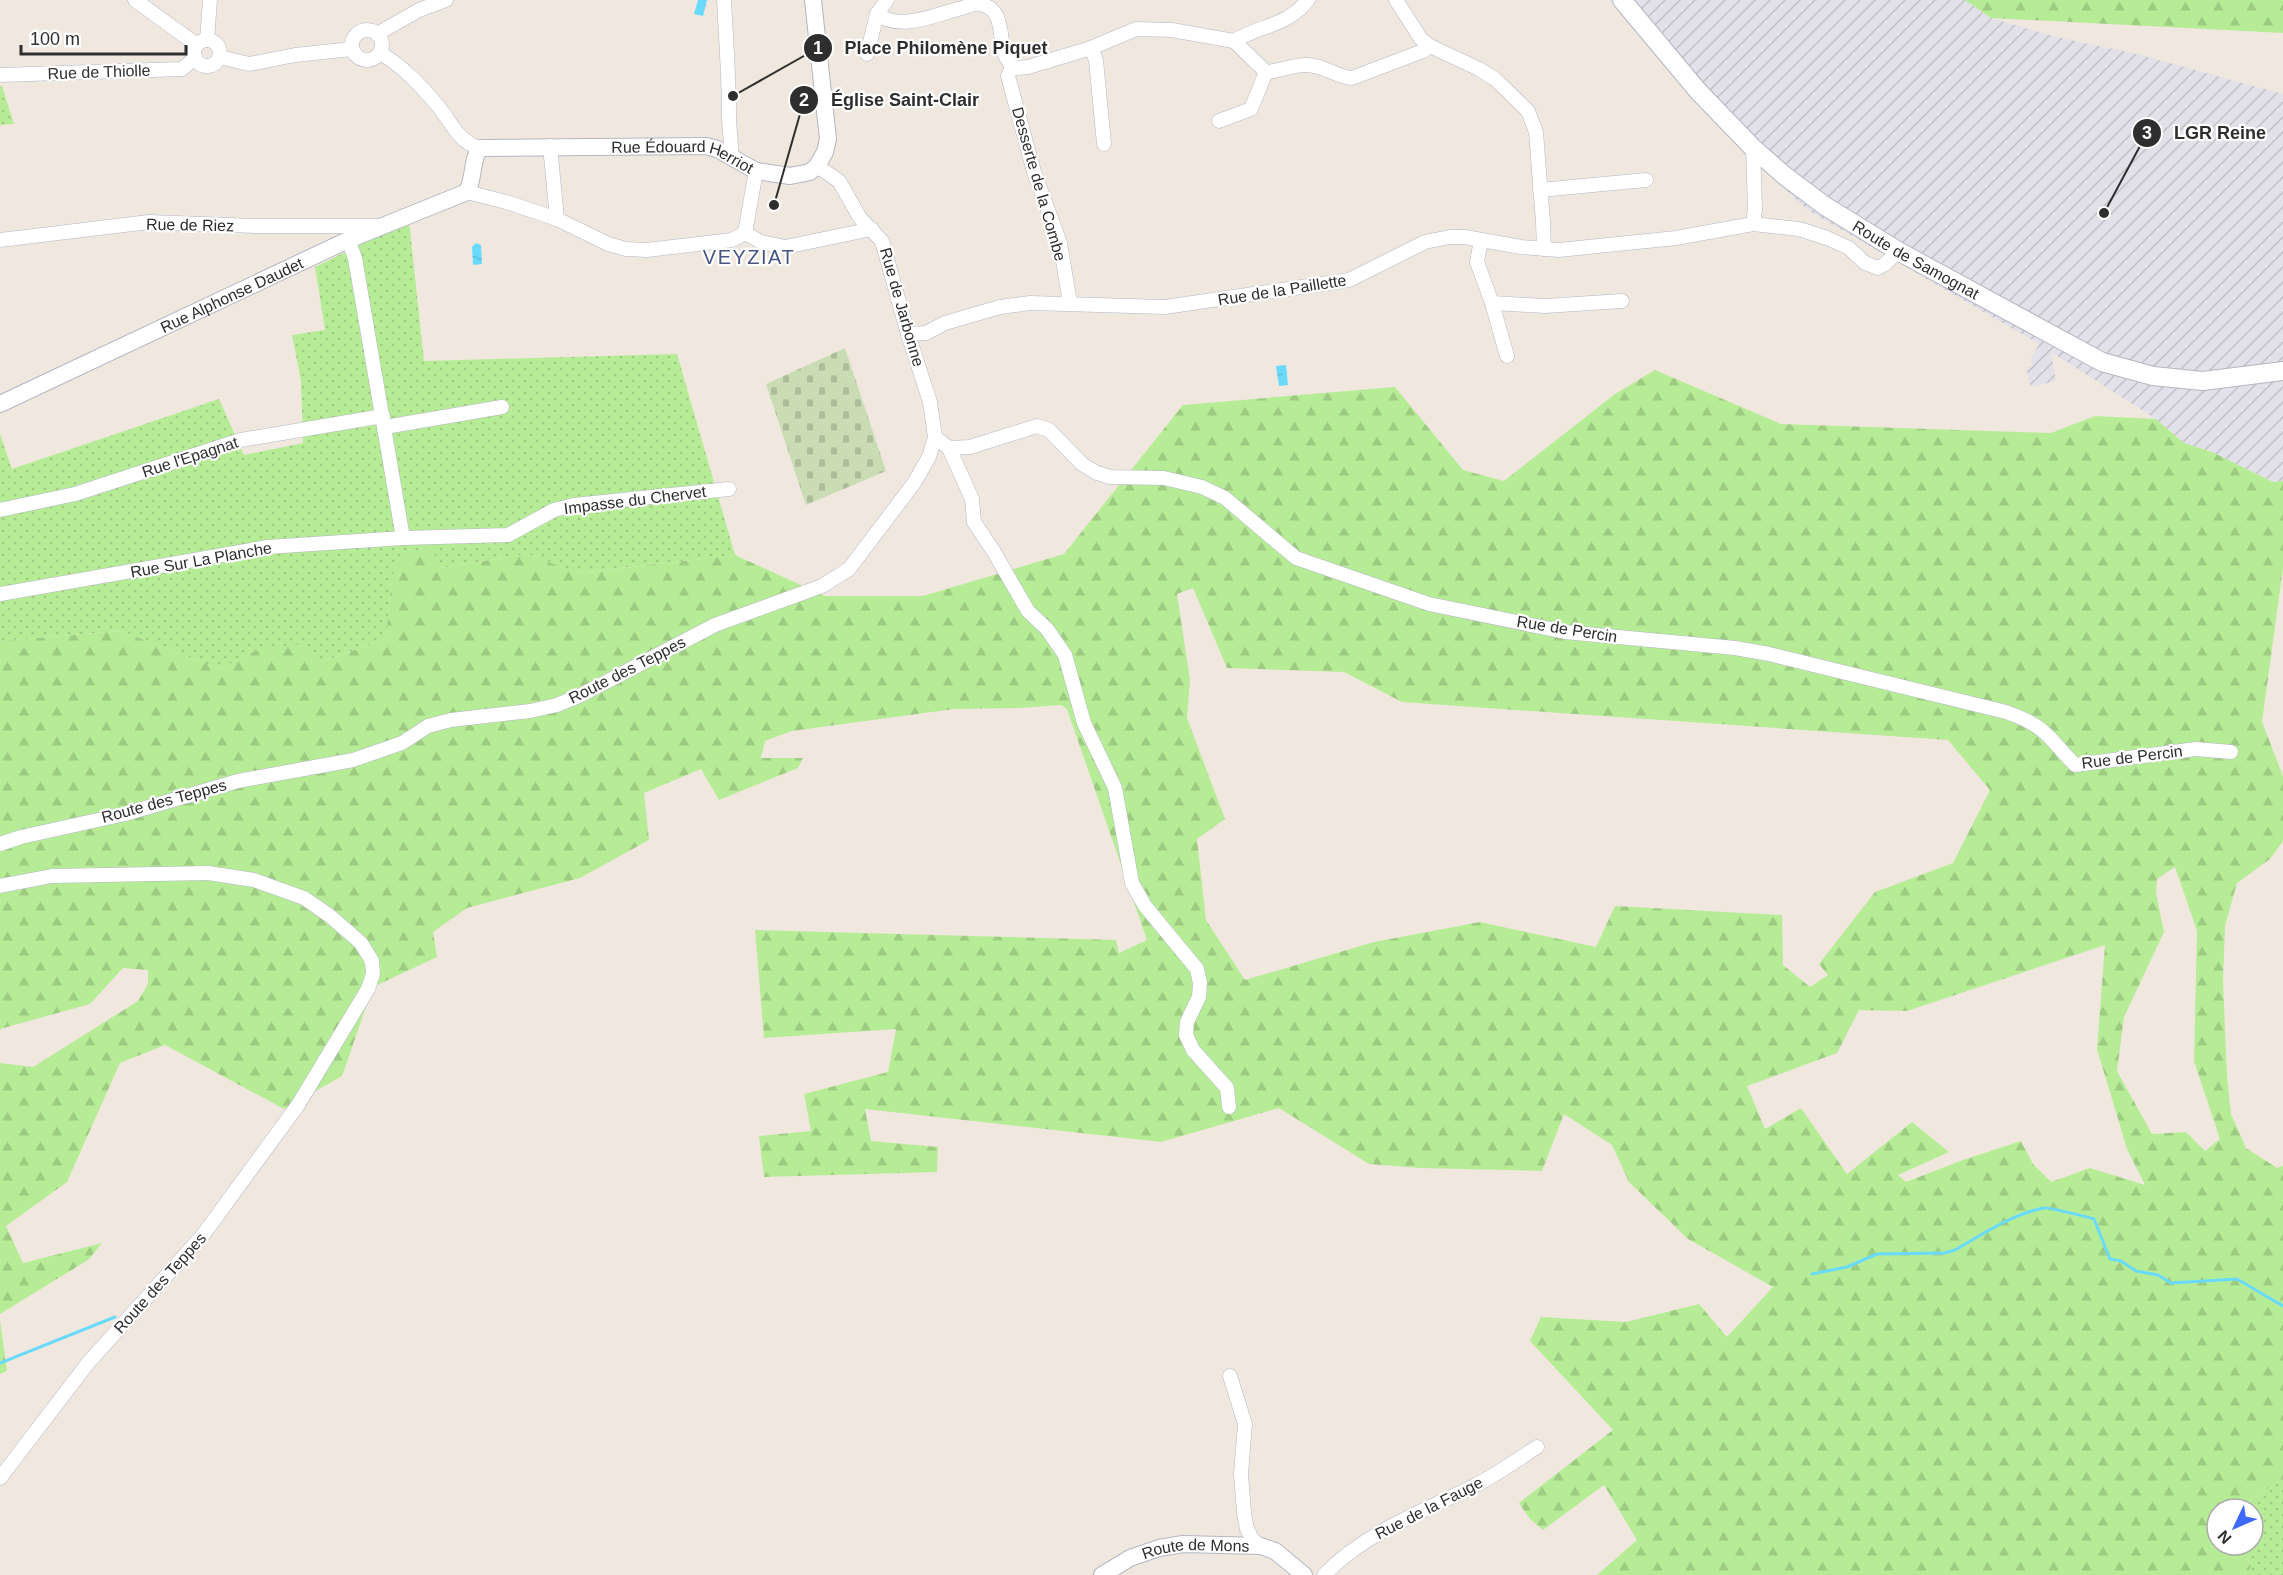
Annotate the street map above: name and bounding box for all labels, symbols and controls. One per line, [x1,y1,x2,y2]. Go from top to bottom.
scale bar [21,18,186,56]
text: 100 m [30,29,80,49]
callout: Place Philomène Piquet [803,30,1060,66]
text: 1 [813,38,823,58]
text: Place Philomène Piquet [844,38,1048,58]
street label: Rue de Thiolle [47,62,151,82]
callout: Église Saint-Clair [789,82,991,118]
text: Église Saint-Clair [831,89,979,110]
text: 2 [799,90,809,110]
street label: Desserte de la Combe [1009,105,1069,263]
callout: LGR Reine [2132,115,2278,151]
text: 3 [2142,123,2152,143]
text: LGR Reine [2174,123,2266,143]
street label: Rue Édouard Herriot [611,137,757,177]
street label: Rue de Riez [146,216,234,234]
street label: Route de Samognat [1850,217,1983,302]
district label: VEYZIAT [703,246,795,268]
street label: Rue de Jarbonne [877,246,927,368]
street label: Rue Alphonse Daudet [157,254,306,336]
street label: Rue de la Paillette [1217,271,1348,309]
street label: Rue l'Epagnat [140,433,241,481]
street label: Impasse du Chervet [563,483,708,517]
street label: Rue Sur La Planche [129,539,273,581]
street label: Rue de Percin [1516,613,1618,645]
street label: Route des Teppes [566,633,688,707]
street label: Rue de Percin [2081,742,2183,772]
street label: Route des Teppes [100,776,228,826]
street label: Route des Teppes [111,1229,209,1337]
street label: Rue de la Fauge [1372,1474,1486,1542]
north arrow [2205,1497,2265,1557]
text: N [2214,1527,2235,1547]
street label: Route de Mons [1139,1535,1250,1562]

